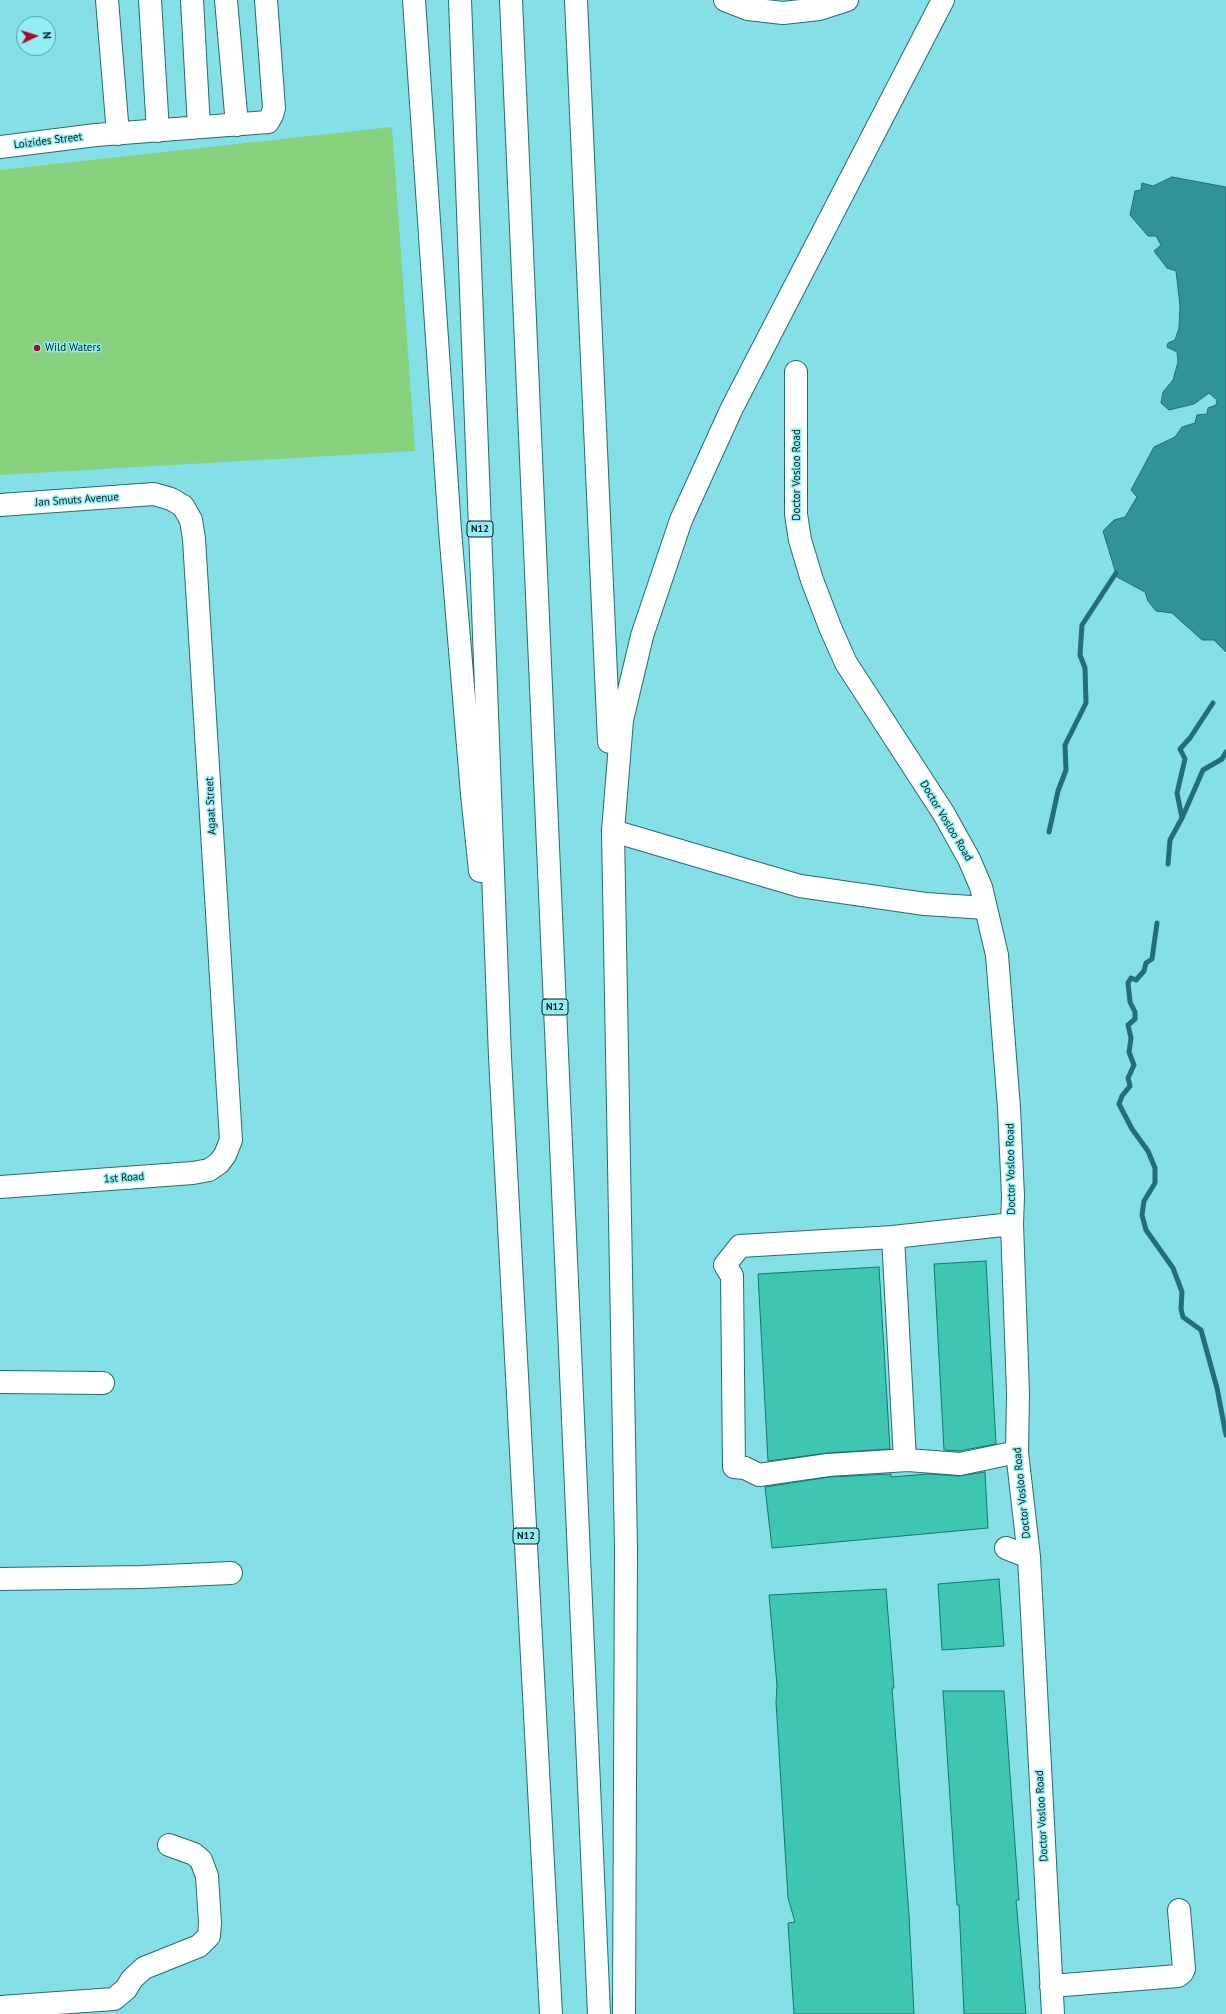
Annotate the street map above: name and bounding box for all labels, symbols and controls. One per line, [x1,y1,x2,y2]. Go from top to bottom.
north arrow [16,16,56,56]
text: N [40,31,54,39]
street label: Loizides Street [13,130,83,152]
place label: Wild Waters [45,341,101,355]
marker: Wild Waters [32,343,42,353]
street label: Doctor Vosloo Road [790,429,804,521]
street label: Jan Smuts Avenue [35,490,119,510]
road number: N12 [467,521,493,537]
street label: Agaat Street [203,777,219,835]
street label: Doctor Vosloo Road [917,778,975,864]
road number: N12 [542,999,568,1015]
street label: Doctor Vosloo Road [1004,1123,1018,1215]
street label: 1st Road [103,1170,145,1186]
street label: Doctor Vosloo Road [1011,1447,1033,1539]
road number: N12 [513,1528,539,1544]
street label: Doctor Vosloo Road [1033,1770,1051,1862]

